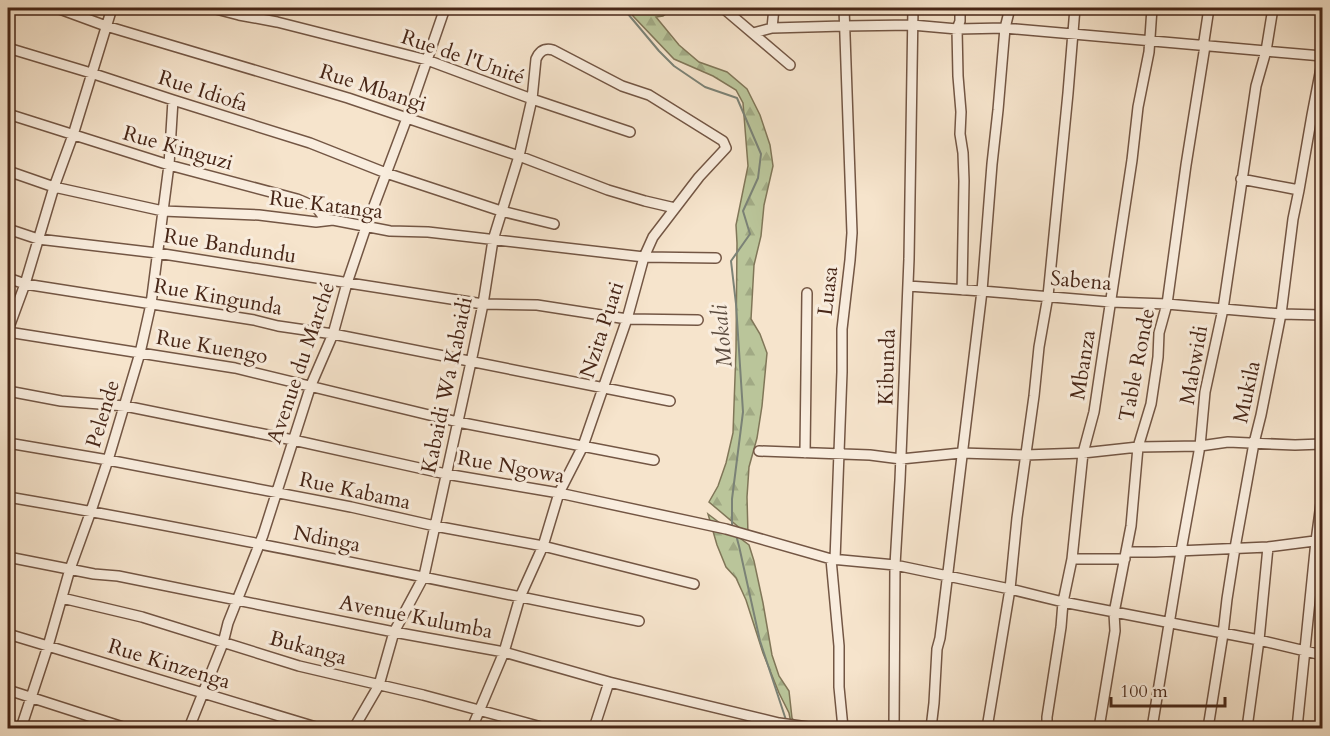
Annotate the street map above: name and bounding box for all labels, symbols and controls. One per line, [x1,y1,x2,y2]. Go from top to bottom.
street label: Rue de l'Unité [397,22,529,92]
street label: Rue Mbangi [316,57,430,119]
street label: Rue Idiofa [155,63,251,119]
street label: Rue Kinguzi [120,118,237,178]
street label: Rue Katanga [267,184,385,226]
street label: Rue Bandundu [162,221,298,271]
street label: Sabena [1049,264,1113,298]
street label: Luasa [811,265,845,317]
street label: Rue Kingunda [151,271,285,323]
street label: Avenue du Marché [260,278,342,448]
street label: Nzita Puati [573,278,631,382]
street label: Kabaidi Wa Kabaidi [414,294,480,476]
water label: Mokali [704,302,740,369]
street label: Table Ronde [1112,306,1162,424]
street label: Rue Kuengo [154,323,270,371]
street label: Mabwidi [1173,323,1215,407]
street label: Kibunda [871,328,903,406]
street label: Mbanza [1063,328,1103,402]
street label: Mukila [1226,358,1268,426]
street label: Pelende [79,377,127,451]
street label: Rue Ngowa [455,443,567,491]
street label: Rue Kabama [297,465,413,517]
street label: Ndinga [291,518,363,560]
street label: Avenue Kulumba [337,588,495,646]
street label: Bukanga [266,624,350,672]
street label: Rue Kinzenga [104,632,234,696]
scale bar [1111,670,1225,708]
text: 100 m [1120,679,1168,704]

